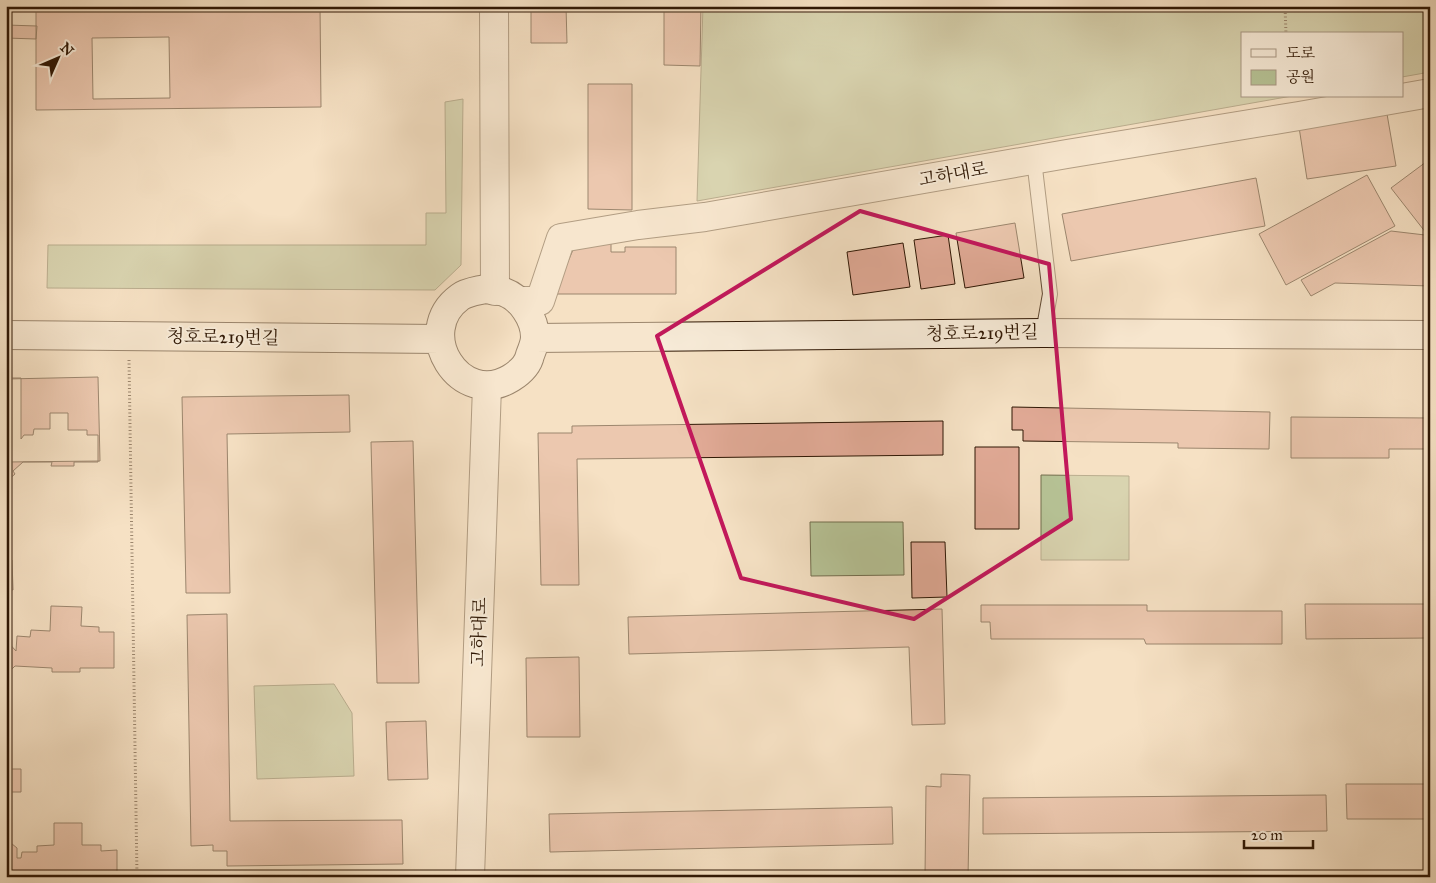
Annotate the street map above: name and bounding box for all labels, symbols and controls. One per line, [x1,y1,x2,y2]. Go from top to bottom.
north arrow [32,32,82,82]
legend [1241,32,1404,98]
text: N [57,39,77,59]
text: 도로 [1286,44,1315,62]
text: 공원 [1286,68,1315,86]
street label: 고하대로 [917,157,989,191]
street label: 청호로219번길 [926,321,1038,345]
street label: 청호로219번길 [167,325,279,349]
street label: 고하대로 [467,597,491,667]
scale bar [1244,818,1312,850]
text: 20 m [1251,826,1283,844]

